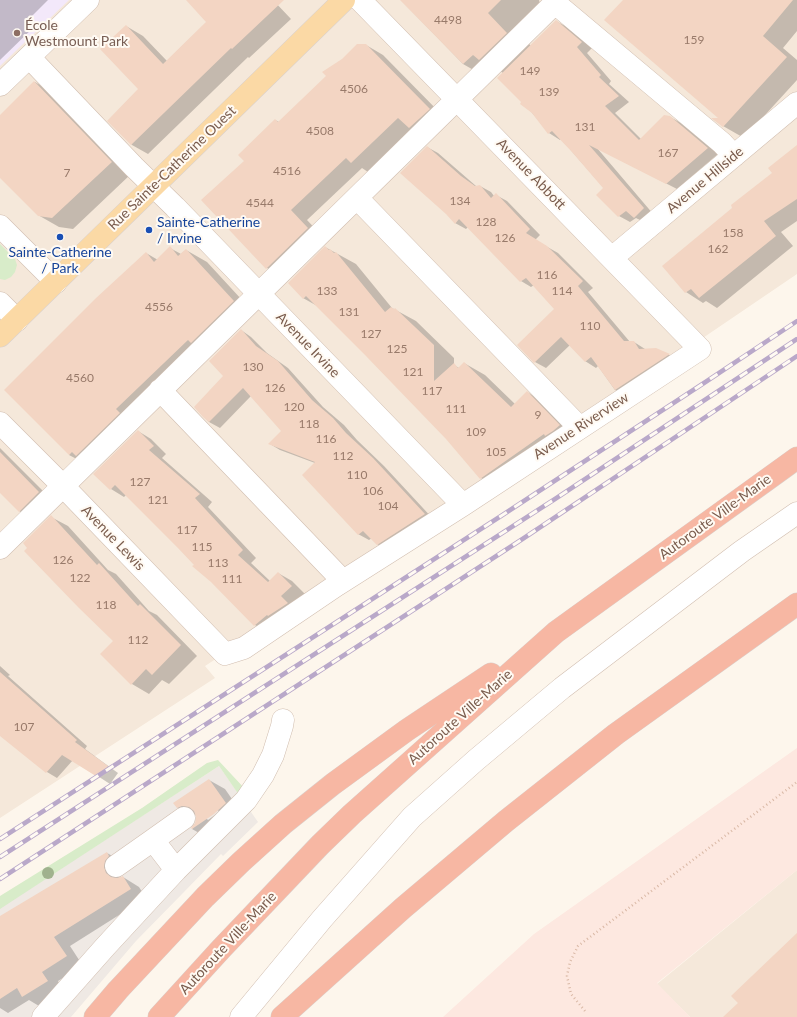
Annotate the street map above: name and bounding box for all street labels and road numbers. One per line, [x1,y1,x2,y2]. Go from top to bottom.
street label: Rue Sainte-Catherine Ouest [105,102,239,234]
street label: Avenue Abbott [493,135,569,213]
street label: Avenue Hillside [663,143,747,217]
street label: Avenue Irvine [273,309,343,381]
street label: Avenue Riverview [530,389,632,463]
street label: Autoroute Ville-Marie [656,471,774,563]
street label: Avenue Lewis [78,502,148,574]
street label: Autoroute Ville-Marie [405,666,515,768]
street label: Autoroute Ville-Marie [176,888,280,998]

